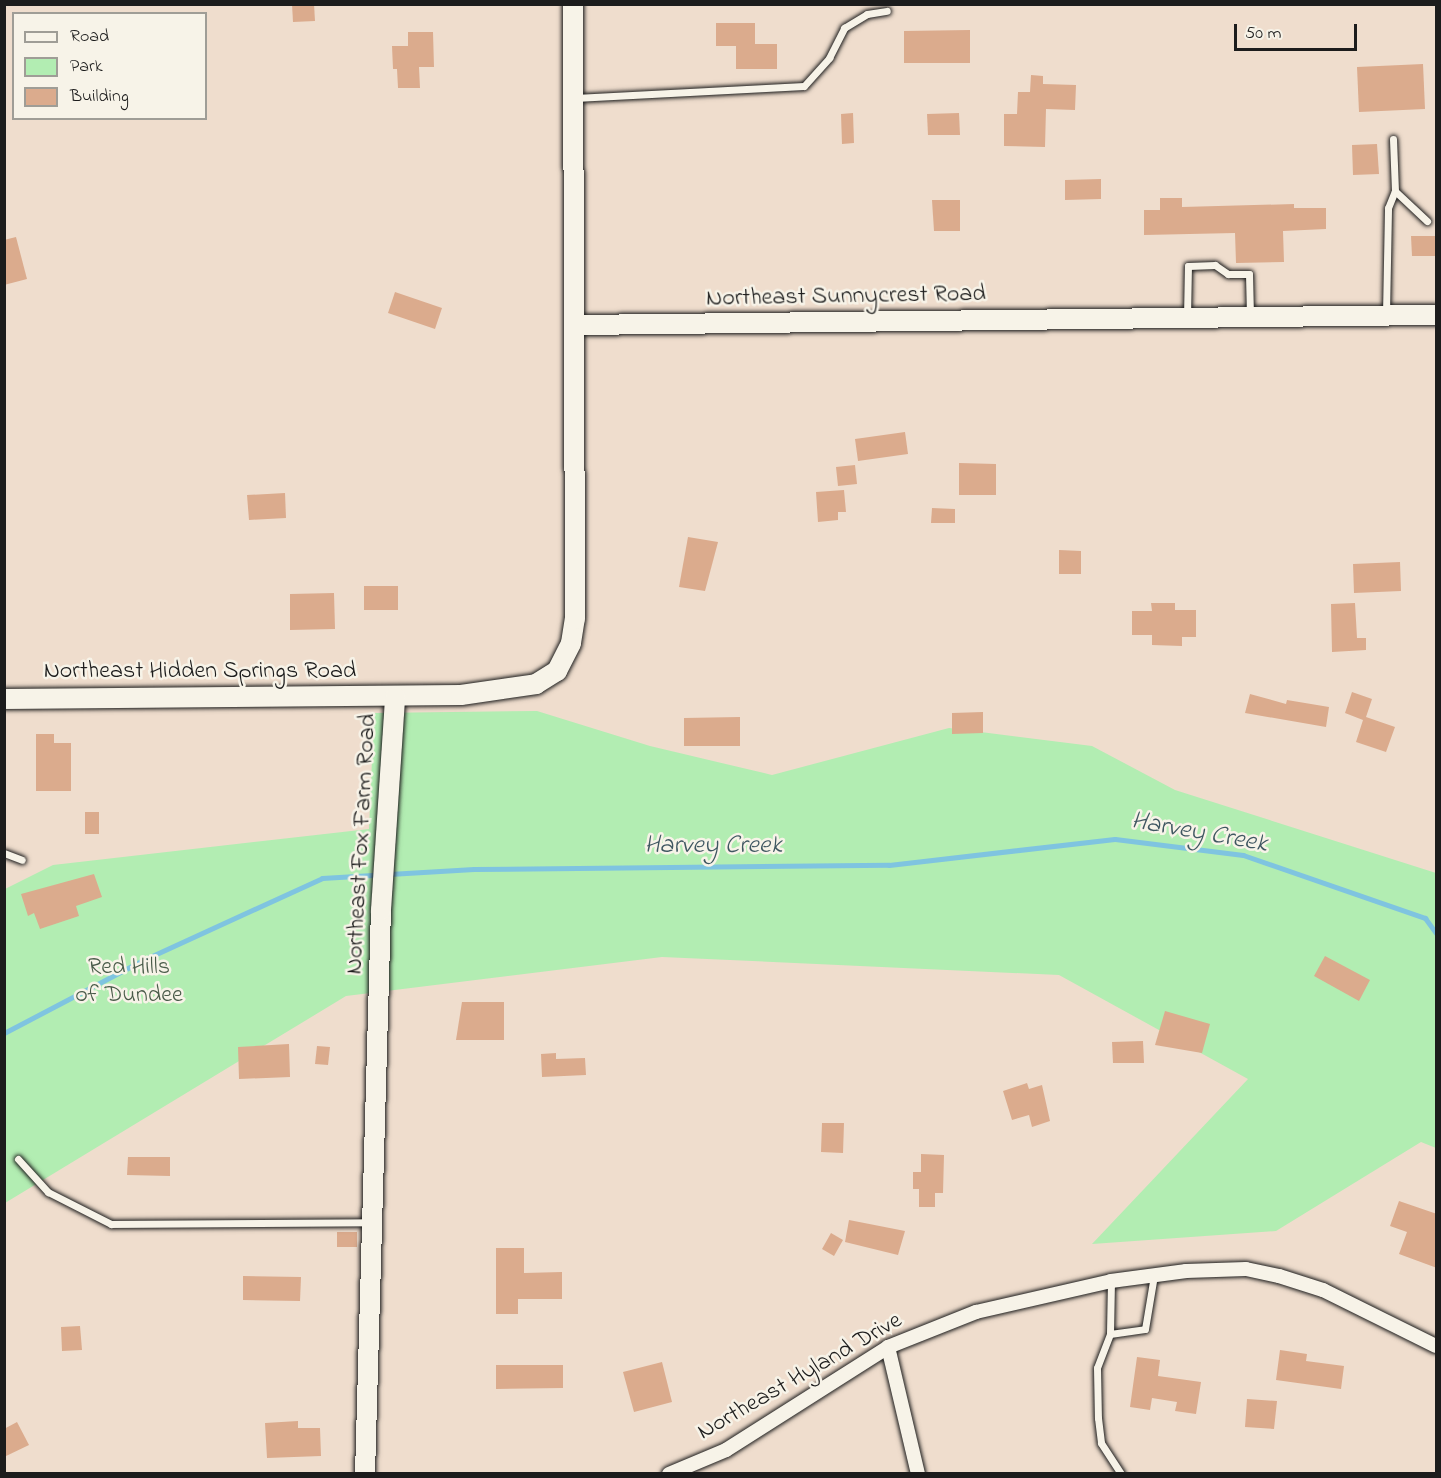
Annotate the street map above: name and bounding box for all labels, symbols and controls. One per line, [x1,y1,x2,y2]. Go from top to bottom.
legend [12,12,207,120]
scale bar [1237,12,1360,50]
text: 50 m [1245,21,1282,47]
text: Road [70,24,109,50]
text: Park [70,54,103,80]
text: Building [70,84,129,110]
street label: Northeast Sunnycrest Road [706,280,986,314]
street label: Northeast Hidden Springs Road [44,658,356,686]
street label: Northeast Fox Farm Road [341,713,383,975]
water label: Harvey Creek [1129,807,1269,861]
water label: Harvey Creek [644,831,782,863]
park label: Red Hills of Dundee [75,954,183,1010]
street label: Northeast Hyland Drive [693,1307,907,1447]

